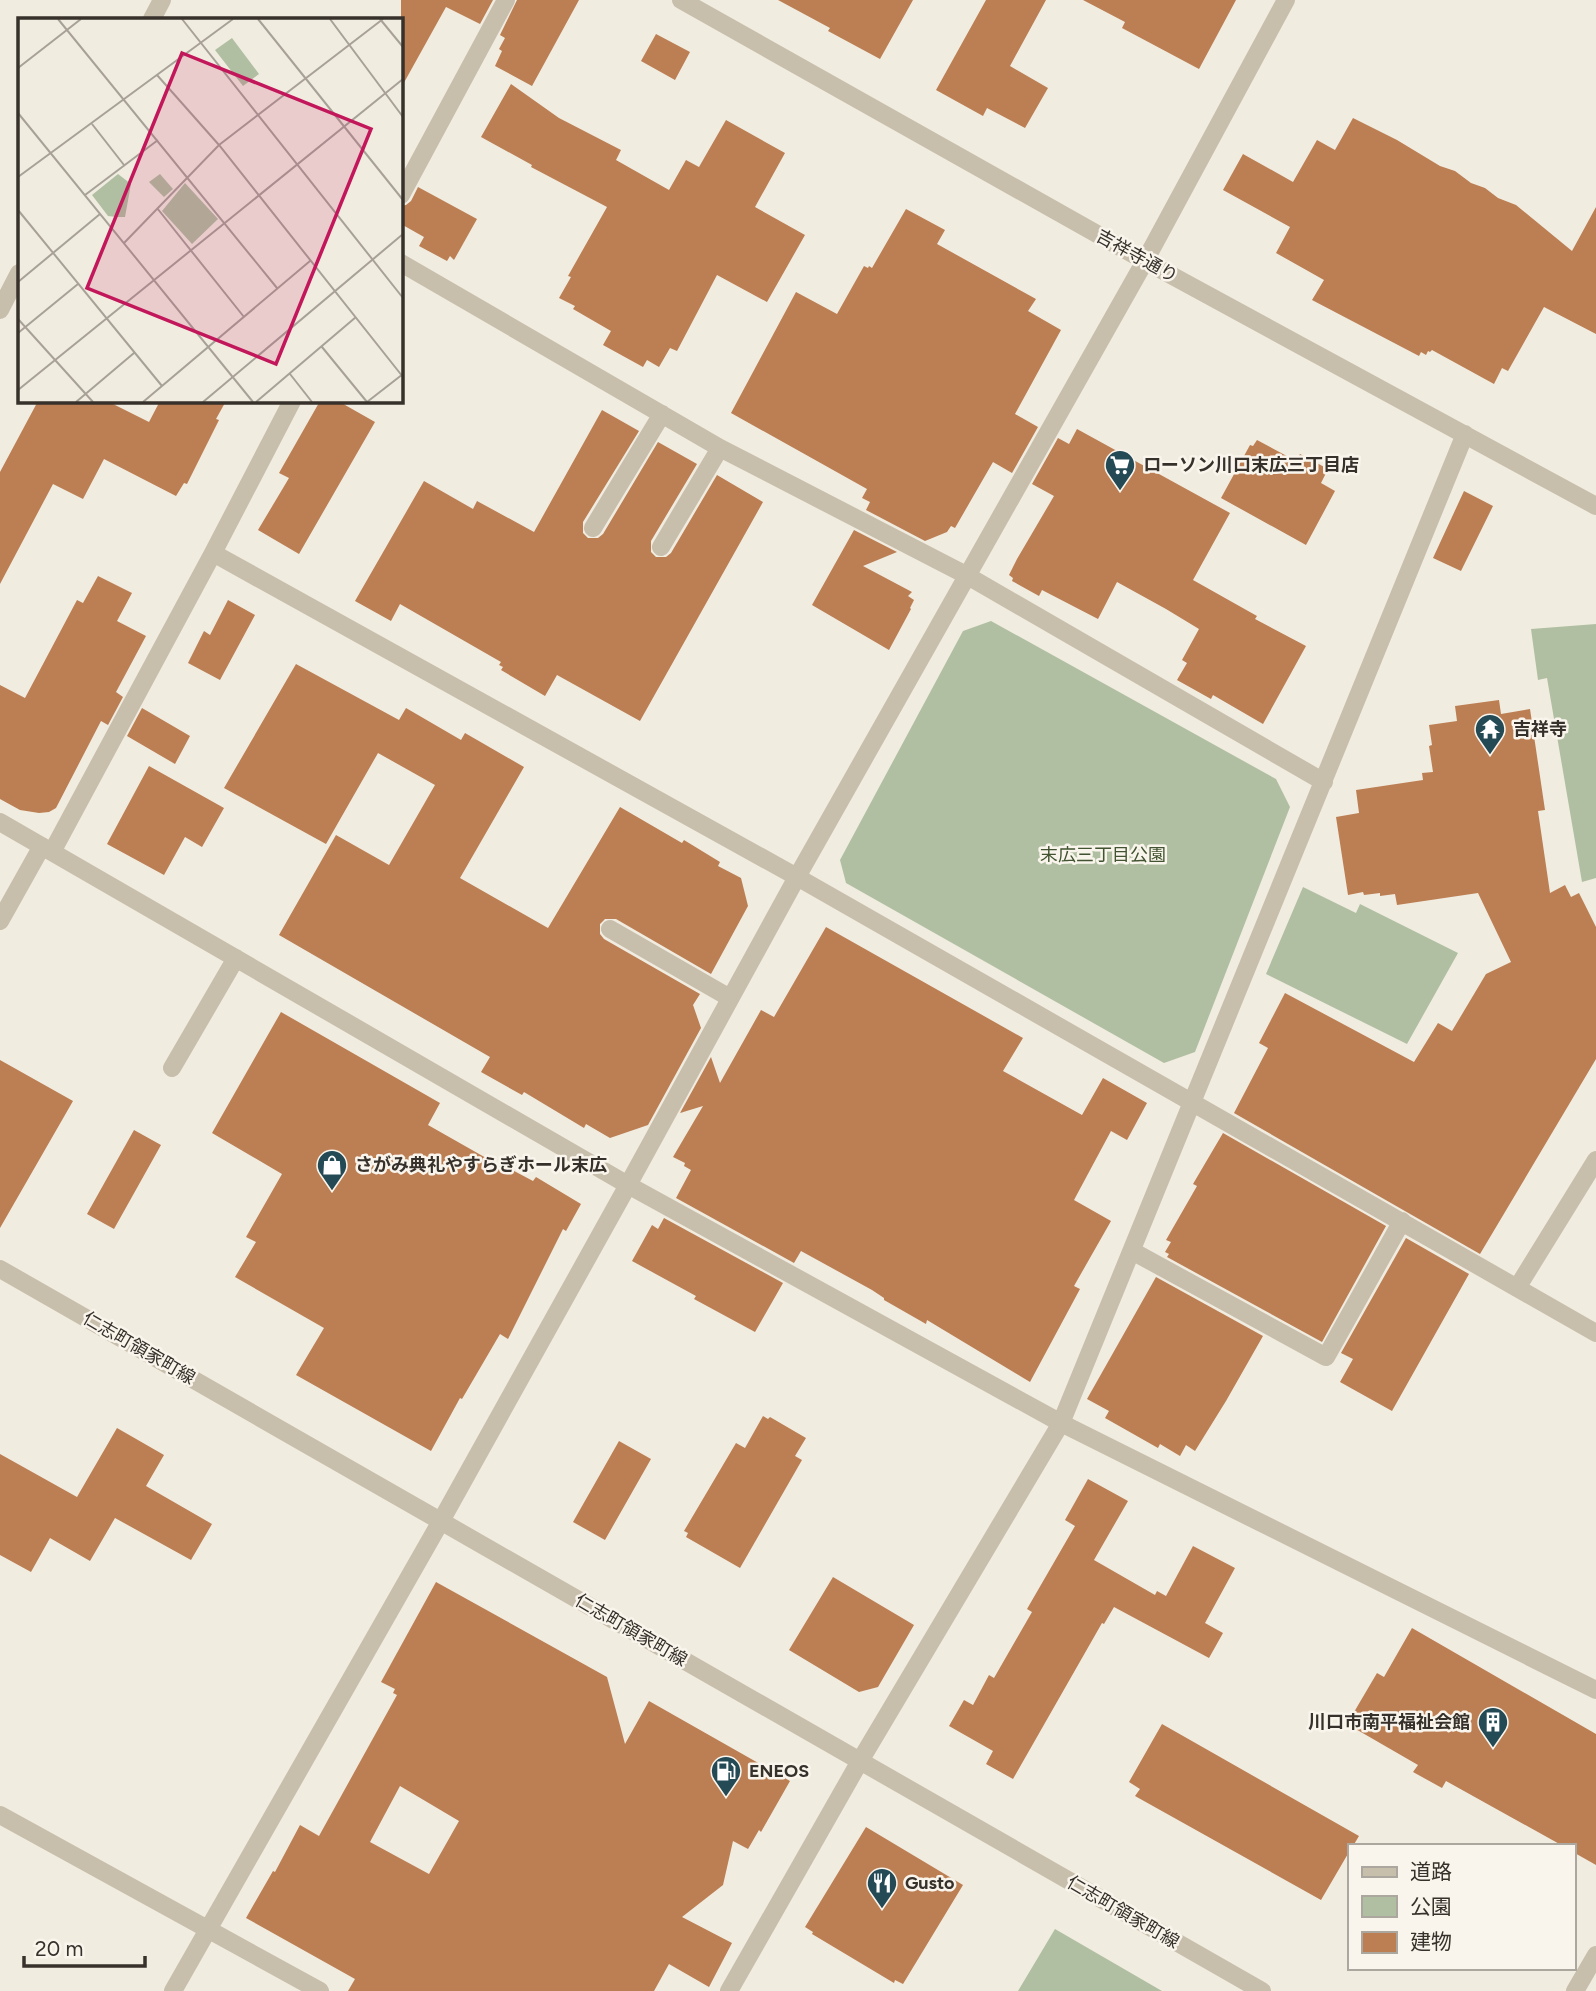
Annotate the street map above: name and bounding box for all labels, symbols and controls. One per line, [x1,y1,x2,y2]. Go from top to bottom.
inset map [18,18,402,402]
street label: 吉祥寺通り [1092,225,1182,287]
supermarket icon: ローソン川口末広三丁目店 [1103,448,1137,492]
place label: ローソン川口末広三丁目店 [1143,454,1359,476]
temple icon: 吉祥寺 [1473,712,1507,756]
place label: 吉祥寺 [1513,718,1567,740]
park label: 末広三丁目公園 [1040,844,1166,866]
shop icon: さがみ典礼やすらぎホール末広 [315,1148,349,1192]
place label: さがみ典礼やすらぎホール末広 [355,1154,607,1176]
street label: 仁志町領家町線 [79,1307,199,1389]
street label: 仁志町領家町線 [571,1589,691,1671]
building icon: 川口市南平福祉会館 [1476,1705,1510,1749]
place label: 川口市南平福祉会館 [1308,1711,1470,1733]
fuel station icon: ENEOS [709,1754,743,1798]
place label: ENEOS [749,1760,809,1782]
legend [1348,1844,1575,1970]
text: 道路 [1410,1859,1452,1884]
restaurant icon: Gusto [865,1866,899,1910]
street label: 仁志町領家町線 [1063,1871,1183,1953]
place label: Gusto [905,1872,955,1894]
text: 公園 [1410,1894,1452,1919]
scale bar [24,1924,145,1968]
text: 建物 [1410,1929,1452,1954]
text: 20 m [35,1936,83,1961]

